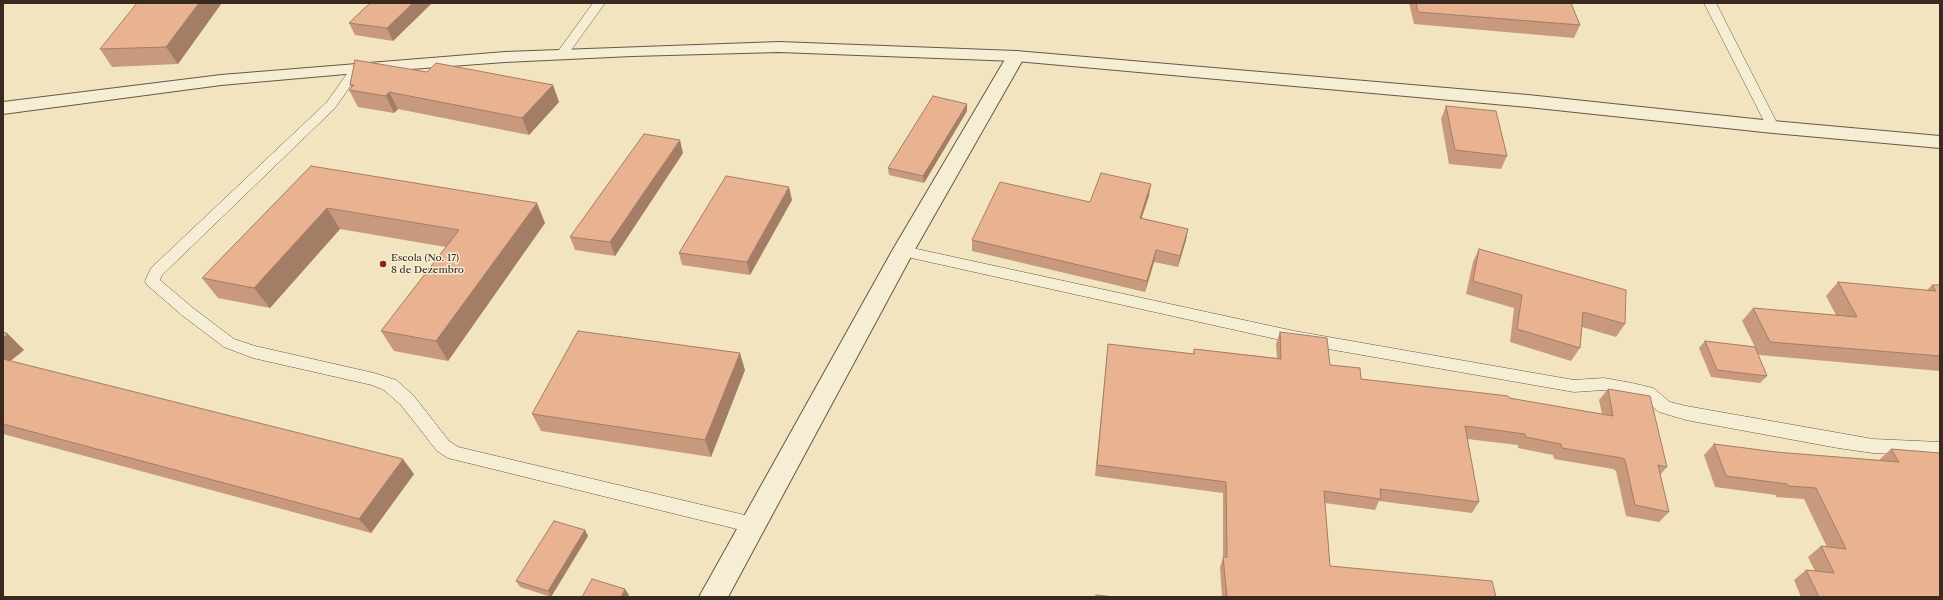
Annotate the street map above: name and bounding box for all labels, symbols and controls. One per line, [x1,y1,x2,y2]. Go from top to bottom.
place label: Escola (No. 17) 8 de Dezembro [391,252,464,276]
marker: Escola (No. 17) 8 de Dezembro [378,259,388,269]

